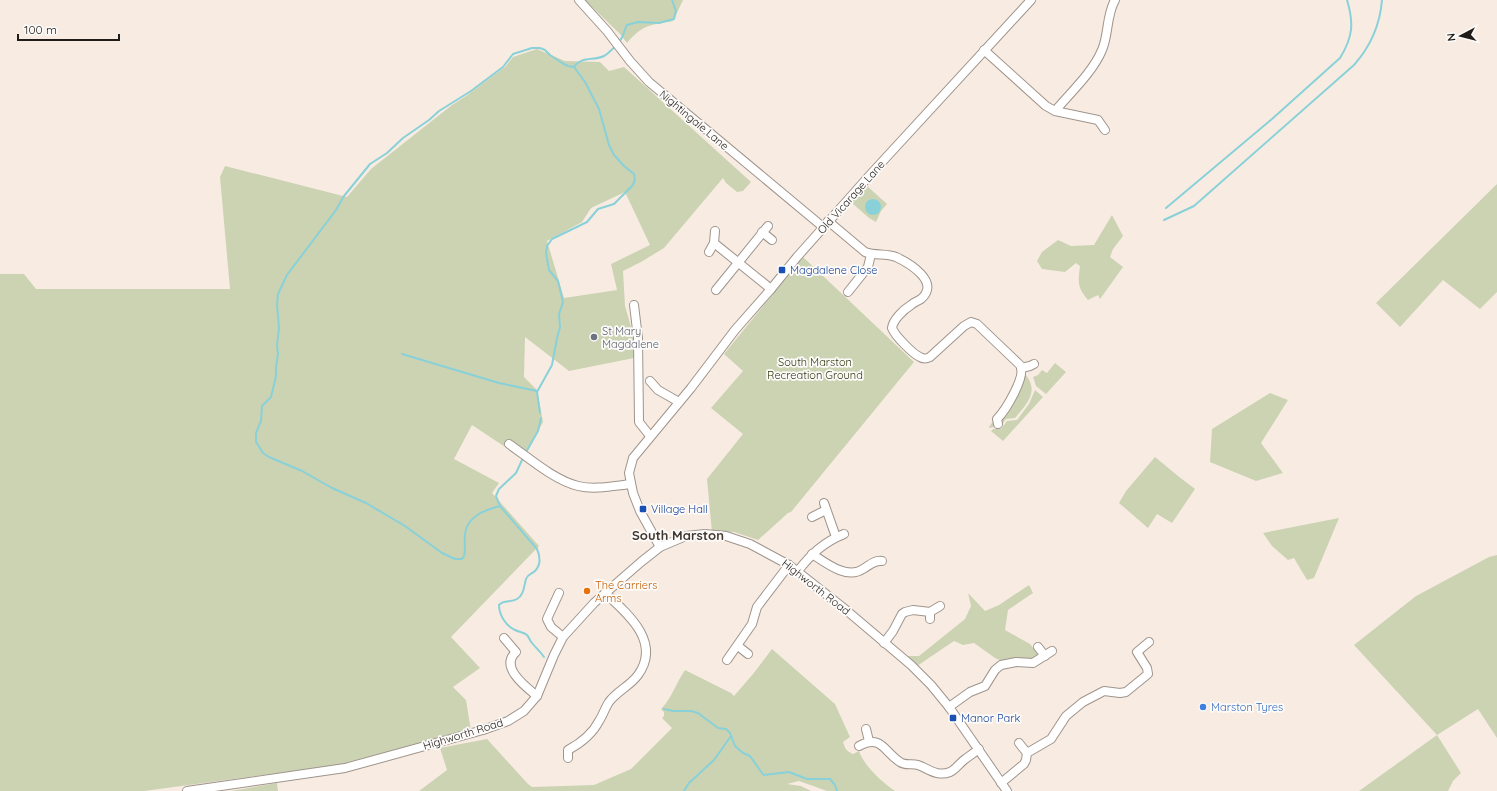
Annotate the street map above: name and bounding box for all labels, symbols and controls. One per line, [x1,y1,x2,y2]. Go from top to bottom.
scale bar [18,16,119,42]
north arrow [1441,16,1481,56]
text: 100 m [24,22,57,37]
text: N [1444,32,1459,42]
street label: Nightingale Lane [657,87,731,153]
street label: Old Vicarage Lane [814,157,888,237]
place label: Magdalene Close [790,263,878,277]
marker: Magdalene Close [777,265,787,275]
place label: St Mary Magdalene [602,324,659,351]
marker: St Mary Magdalene [589,332,599,342]
park label: South Marston Recreation Ground [767,355,863,382]
place label: Village Hall [651,502,708,516]
marker: Village Hall [638,504,648,514]
district label: South Marston [632,527,724,543]
street label: Highworth Road [779,556,853,618]
place label: The Carriers Arms [595,578,657,605]
marker: The Carriers Arms [582,586,592,596]
place label: Marston Tyres [1211,700,1283,714]
marker: Marston Tyres [1198,702,1208,712]
place label: Manor Park [961,711,1020,725]
marker: Manor Park [948,713,958,723]
street label: Highworth Road [421,715,505,753]

